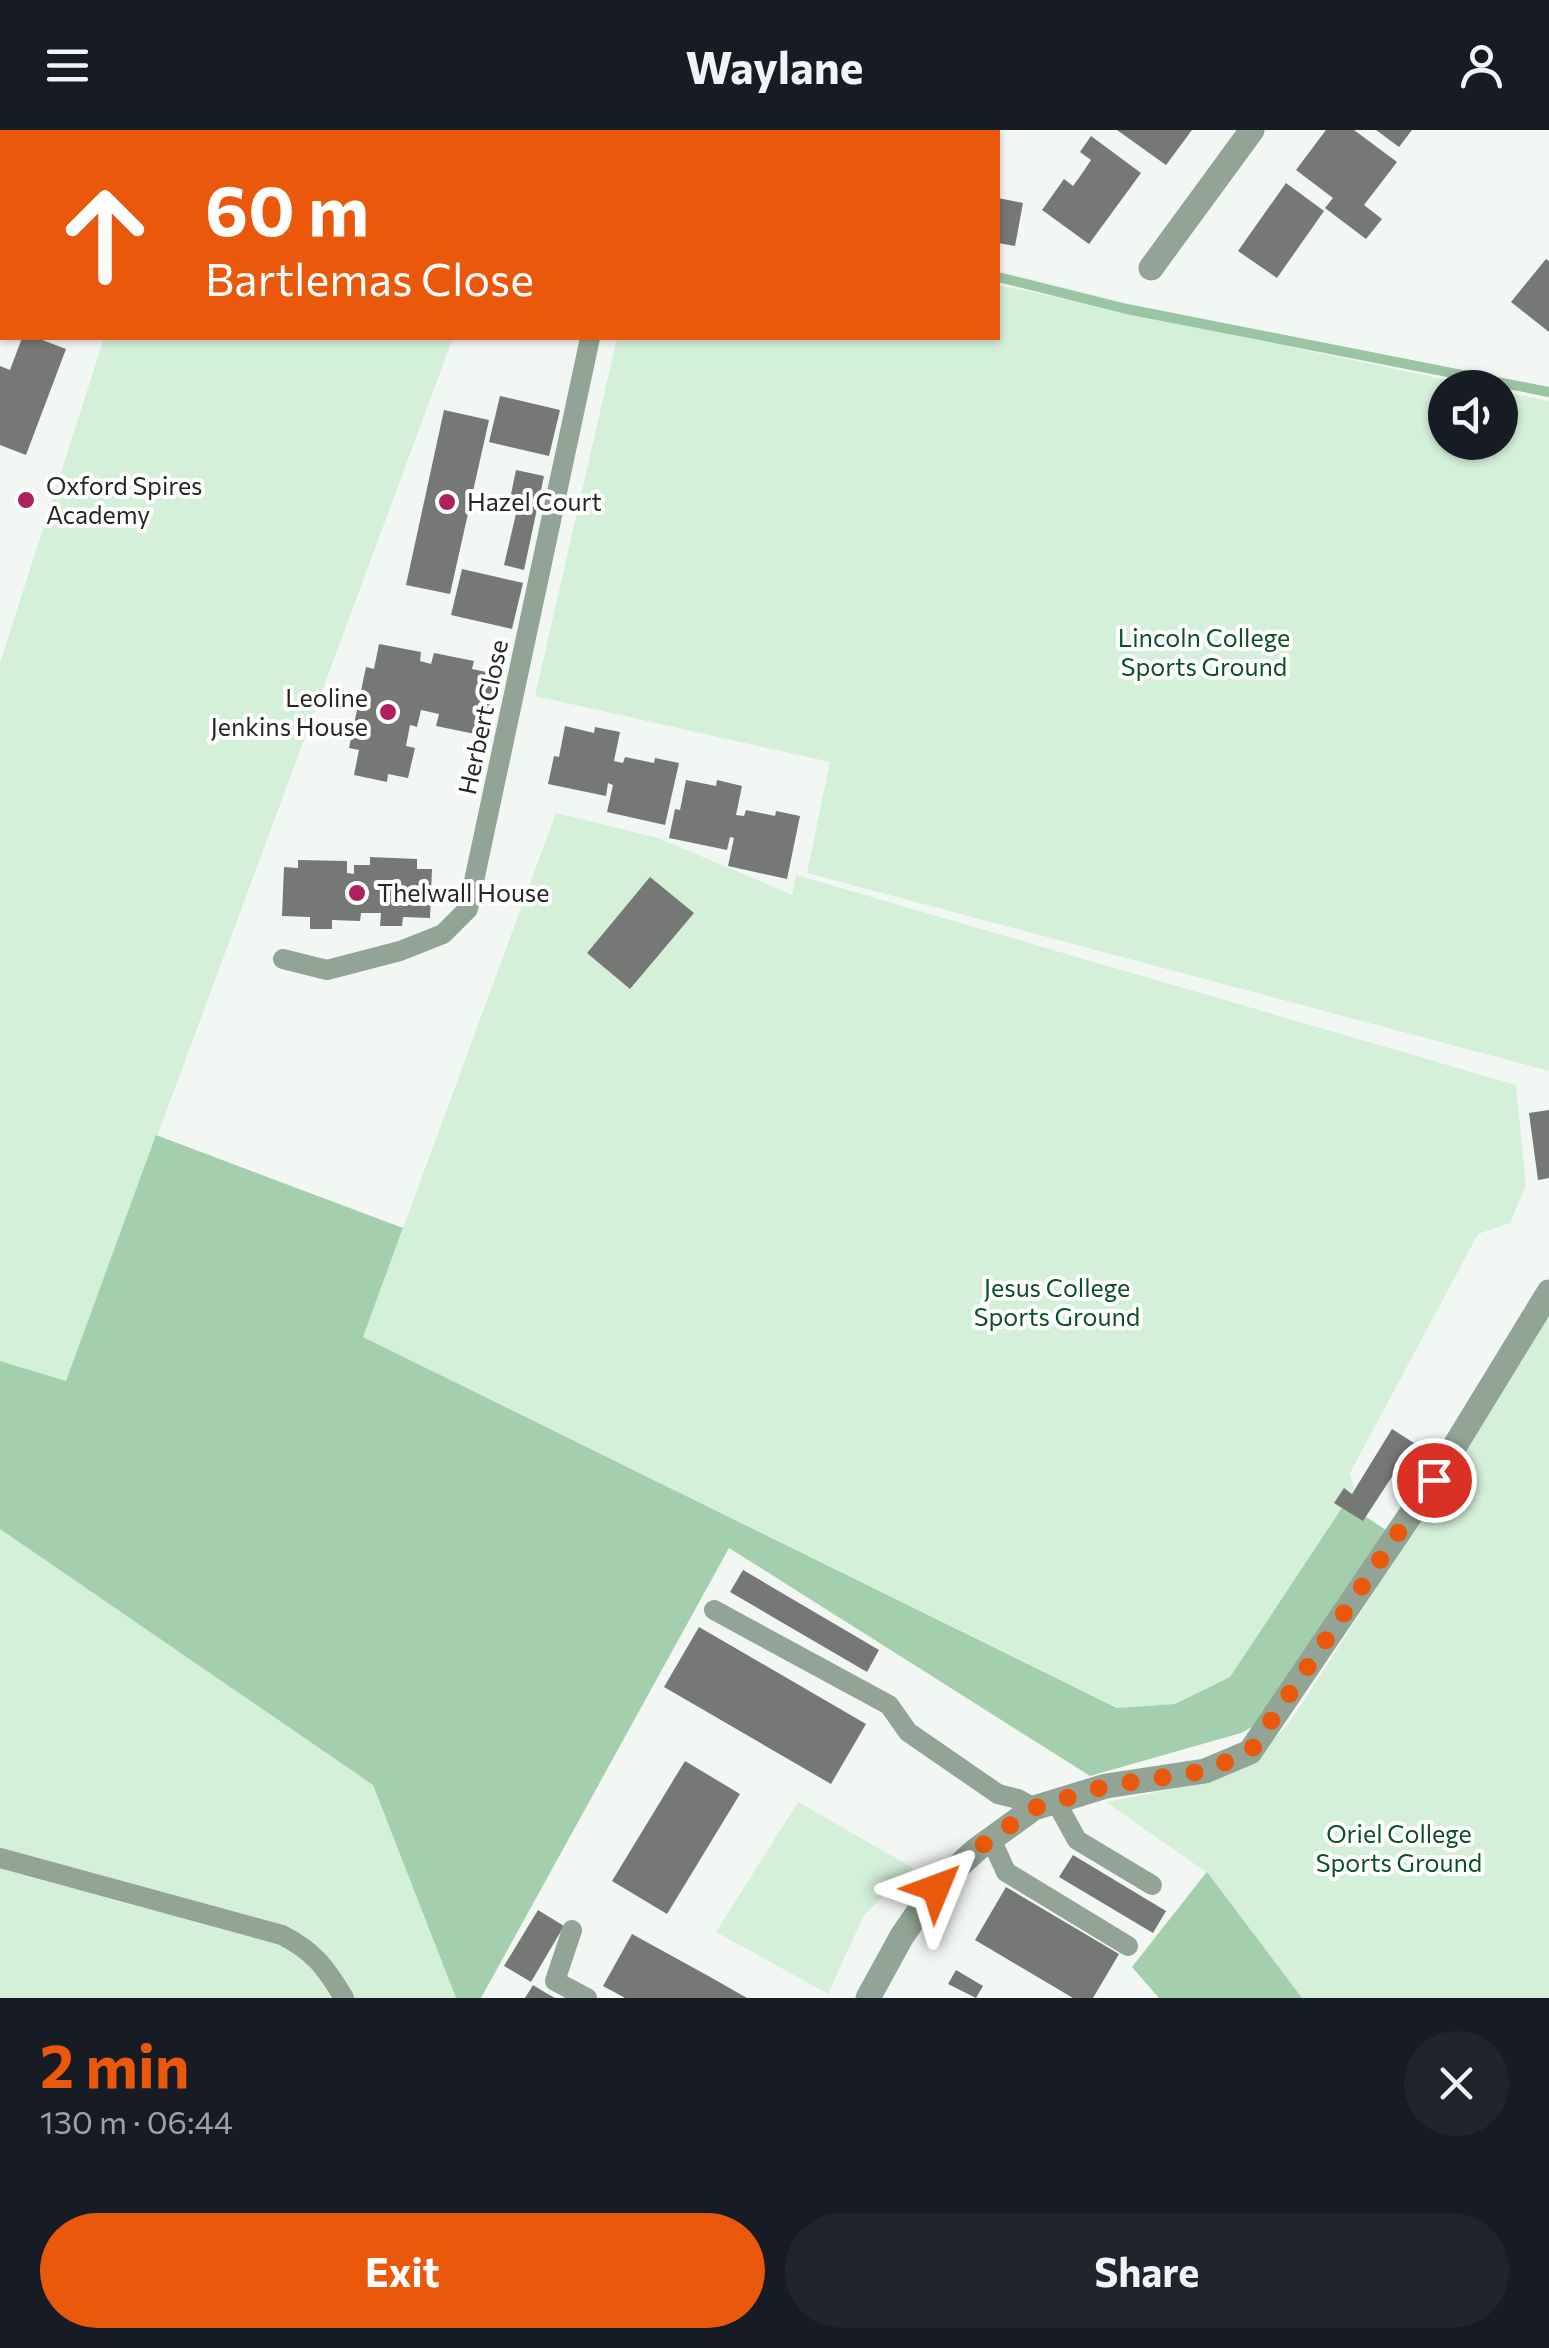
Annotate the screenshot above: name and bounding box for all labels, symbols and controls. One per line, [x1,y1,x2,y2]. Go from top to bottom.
icon: menu [40,38,95,93]
text: Waylane [685,38,864,93]
icon: person [1454,38,1509,93]
text: 60 m [205,165,369,250]
icon: ahead [40,170,170,300]
text: Bartlemas Close [205,250,534,305]
map controls [1428,370,1518,460]
button: sound [1428,370,1518,460]
place label: Oxford Spires Academy [46,470,202,529]
place label: Hazel Court [467,486,602,516]
marker: Oxford Spires Academy [15,489,37,511]
marker: Hazel Court [436,491,458,513]
park label: Lincoln College Sports Ground [1118,622,1290,681]
street label: Herbert Close [451,637,513,797]
place label: Leoline Jenkins House [211,682,368,741]
marker: Leoline Jenkins House [377,701,399,723]
place label: Thelwall House [377,877,549,907]
marker: Thelwall House [346,882,368,904]
park label: Jesus College Sports Ground [974,1272,1140,1331]
pin [1392,1438,1477,1523]
icon: arrive [1407,1453,1462,1508]
park label: Oriel College Sports Ground [1316,1818,1482,1877]
position arrow [884,1836,988,1940]
text: 2 min [40,2027,189,2100]
button: close [1404,2031,1509,2136]
text: 130 m · 06:44 [40,2101,233,2141]
button: Exit [40,2213,765,2328]
button: Share [785,2213,1509,2328]

